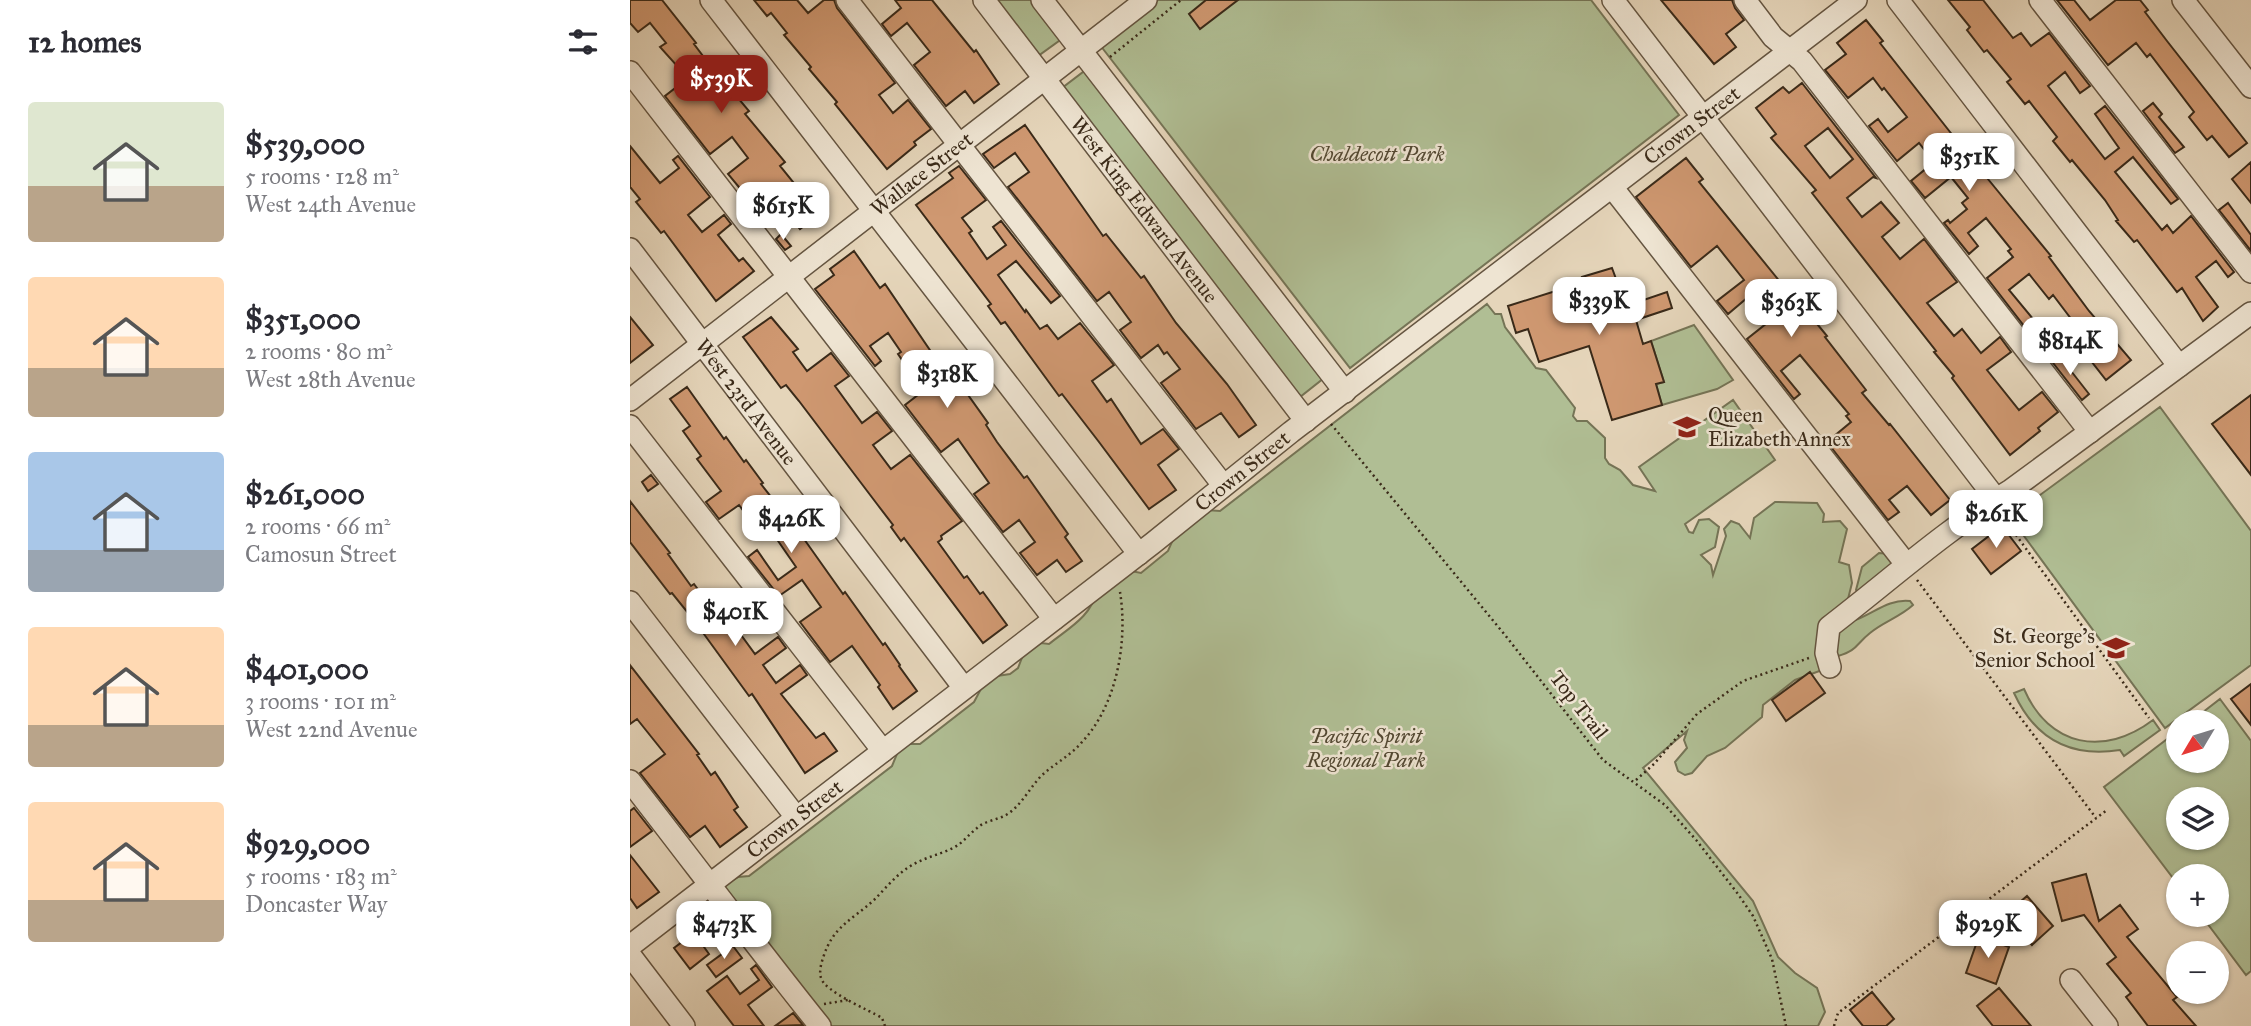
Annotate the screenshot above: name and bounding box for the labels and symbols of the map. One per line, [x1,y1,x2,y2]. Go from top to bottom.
pin: $539K [672,55,770,115]
street label: Crown Street [1638,80,1746,171]
street label: West King Edward Avenue [1065,111,1224,308]
street label: Wallace Street [865,126,978,222]
pin: $351K [1920,134,2018,193]
park label: Chaldecott Park [1309,141,1445,167]
pin: $615K [734,182,832,242]
pin: $339K [1550,278,1648,337]
pin: $363K [1742,280,1840,339]
pin: $814K [2021,318,2119,377]
street label: West 23rd Avenue [690,333,803,470]
pin: $318K [898,350,996,410]
place label: Queen Elizabeth Annex [1708,402,1851,452]
school or university icon: Queen Elizabeth Annex [1672,412,1702,442]
street label: Crown Street [1190,425,1296,517]
pin: $261K [1947,490,2045,550]
pin: $426K [742,496,840,555]
pin: $401K [686,588,784,648]
place label: St. George's Senior School [1974,623,2095,673]
school or university icon: St. George's Senior School [2101,633,2131,663]
street label: Top Trail [1544,665,1614,745]
north arrow [2166,710,2230,774]
park label: Pacific Spirit Regional Park [1306,723,1426,773]
street label: Crown Street [741,773,849,864]
pin: $929K [1939,900,2037,960]
pin: $473K [675,902,773,961]

